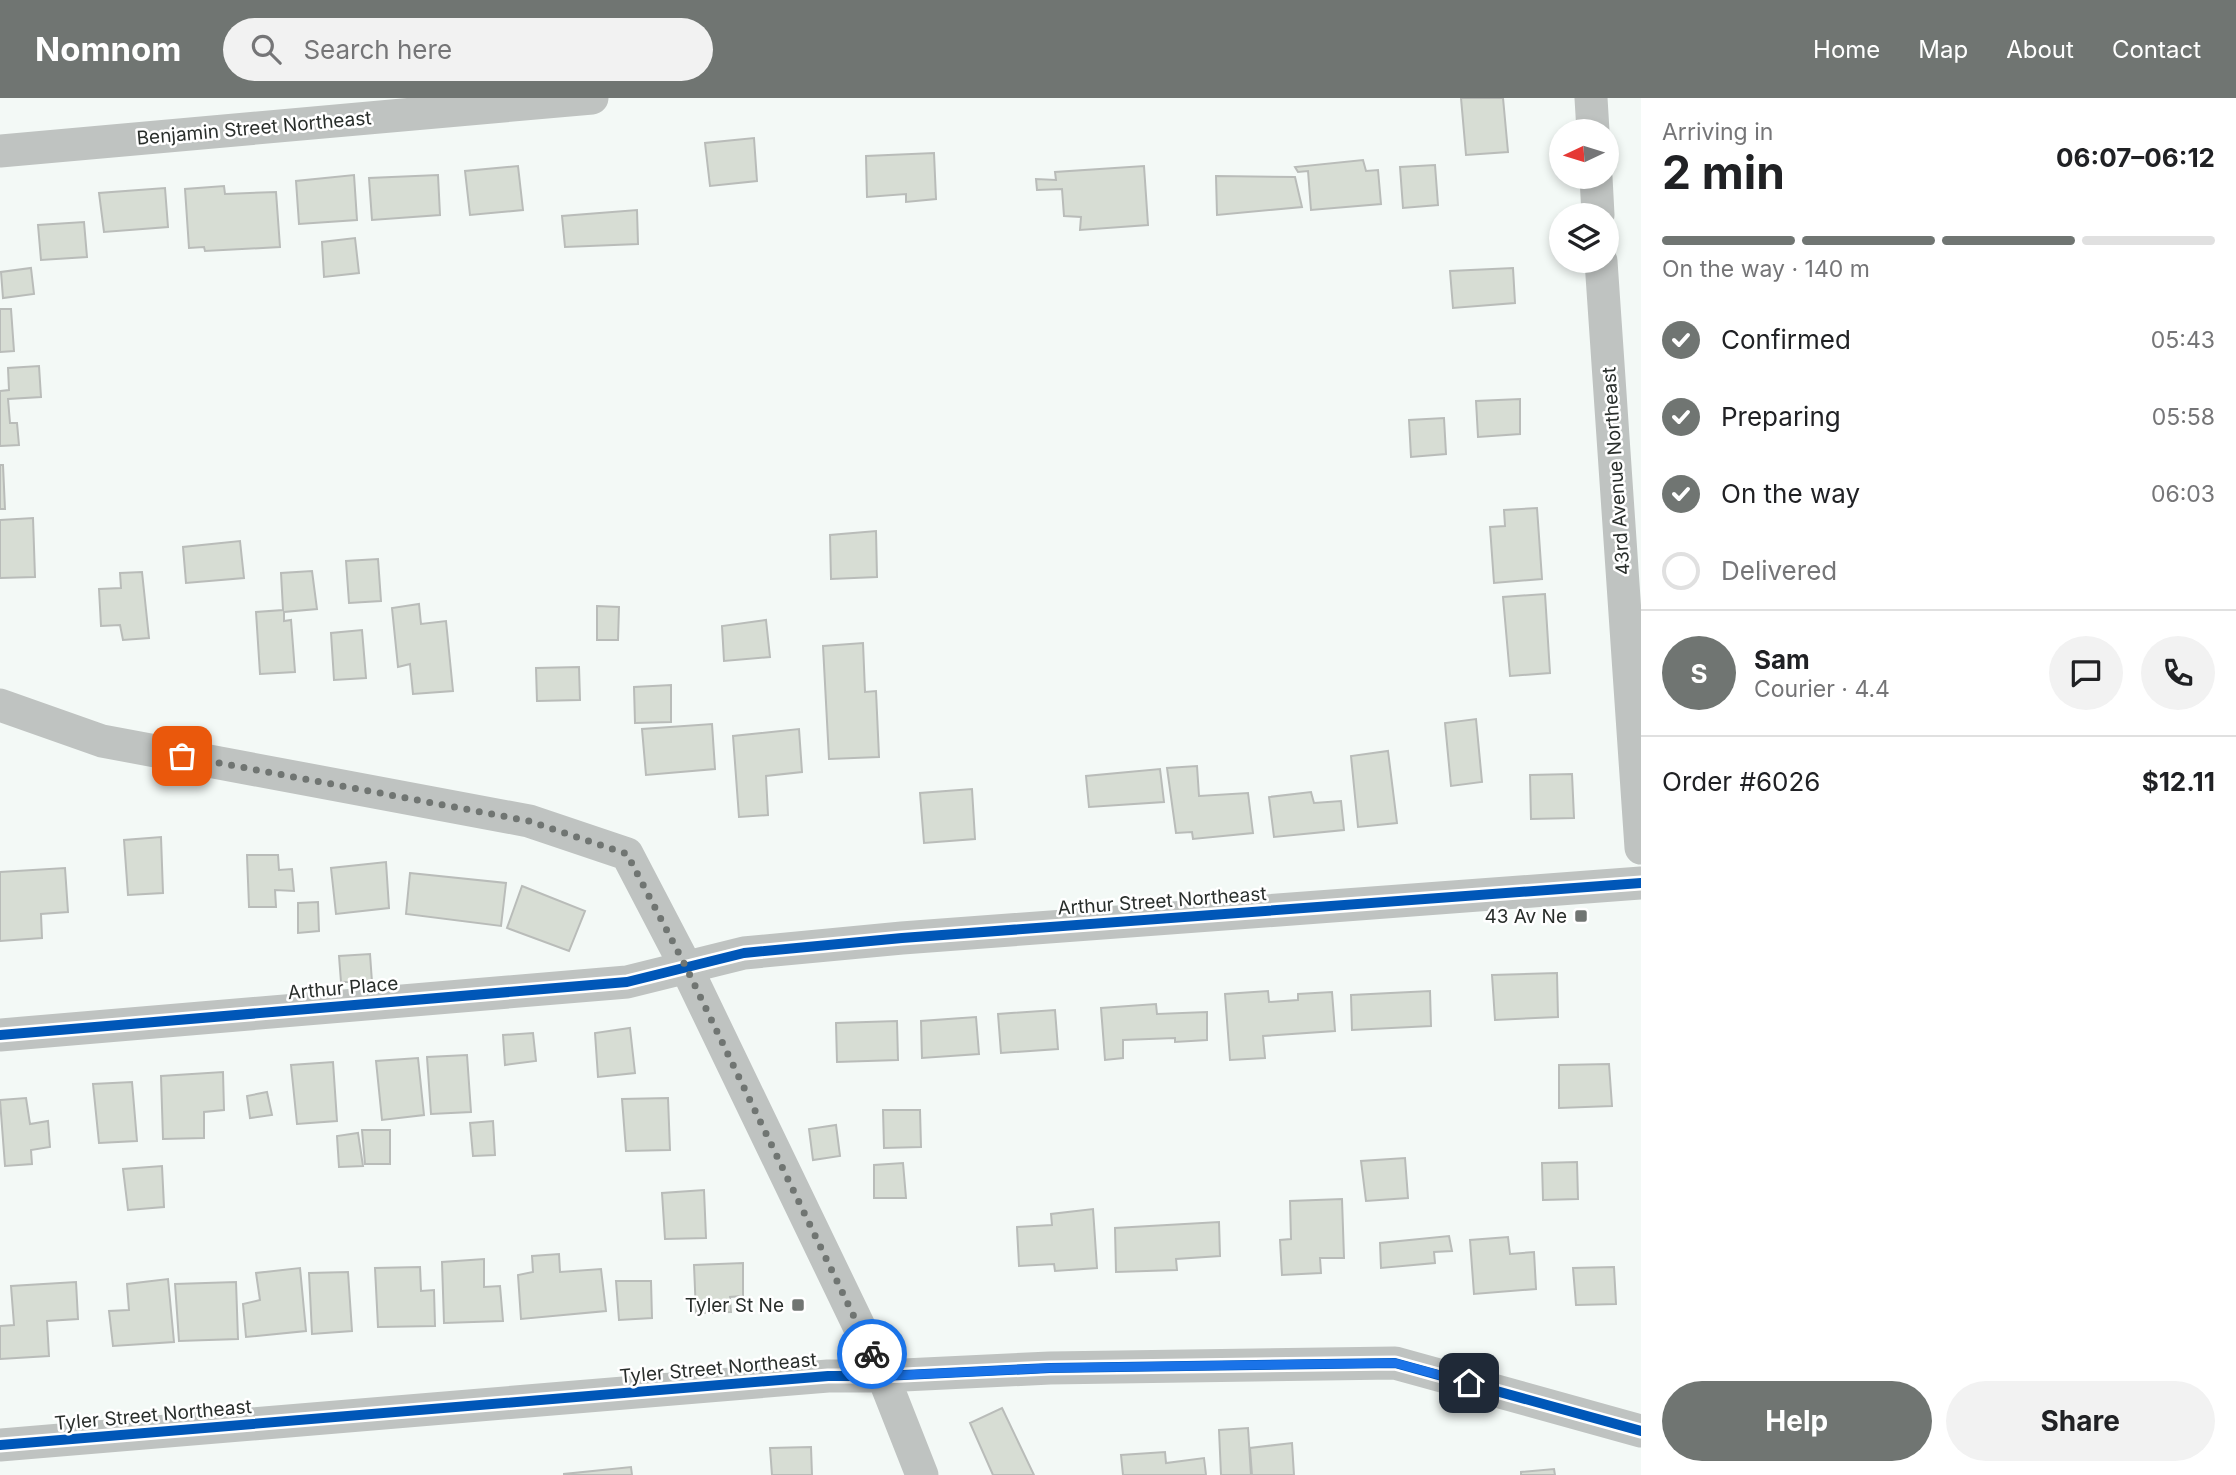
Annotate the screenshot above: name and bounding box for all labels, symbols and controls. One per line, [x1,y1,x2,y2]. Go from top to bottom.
search box [223,18,713,81]
text: Nomnom [35,29,181,69]
icon: search [247,30,285,68]
text: Search here [303,34,452,65]
text: Home [1813,35,1880,64]
text: Map [1918,35,1968,64]
text: About [2006,35,2074,64]
text: Contact [2112,35,2201,64]
street label: Benjamin Street Northeast [136,106,372,150]
text: Arriving in [1662,118,1773,146]
north arrow [1549,119,1619,189]
map controls [1549,119,1619,273]
text: 06:07–06:12 [2056,142,2215,173]
text: 2 min [1662,144,1785,200]
button: layers [1549,203,1619,273]
text: On the way · 140 m [1662,255,1870,283]
icon: check [1662,321,1700,359]
text: Confirmed [1721,324,1851,355]
text: 05:43 [2151,326,2215,354]
street label: 43rd Avenue Northeast [1597,366,1635,576]
icon: check [1662,398,1700,436]
text: Preparing [1721,401,1841,432]
text: 05:58 [2152,403,2215,431]
icon: check [1662,475,1700,513]
text: On the way [1721,478,1860,509]
text: 06:03 [2151,480,2215,508]
text: Delivered [1721,555,1837,586]
button: chat [2049,636,2123,710]
button: phone [2141,636,2215,710]
text: Sam [1754,644,1810,675]
text: S [1690,658,1708,689]
text: Courier · 4.4 [1754,675,1890,703]
pin [152,726,212,786]
icon: bag [163,737,201,775]
text: Order #6026 [1662,766,1820,797]
text: $12.11 [2142,766,2215,797]
street label: Arthur Street Northeast [1057,882,1267,920]
place label: 43 Av Ne [1484,905,1567,928]
marker: 43 Av Ne [1573,908,1589,924]
street label: Arthur Place [287,972,399,1004]
place label: Tyler St Ne [685,1294,784,1317]
marker: Tyler St Ne [790,1297,806,1313]
courier [837,1319,907,1389]
icon: bike [853,1335,891,1373]
street label: Tyler Street Northeast [618,1348,818,1388]
pin [1439,1353,1499,1413]
icon: home [1450,1364,1488,1402]
button: Help [1662,1381,1932,1461]
button: Share [1946,1381,2215,1461]
street label: Tyler Street Northeast [53,1395,253,1435]

